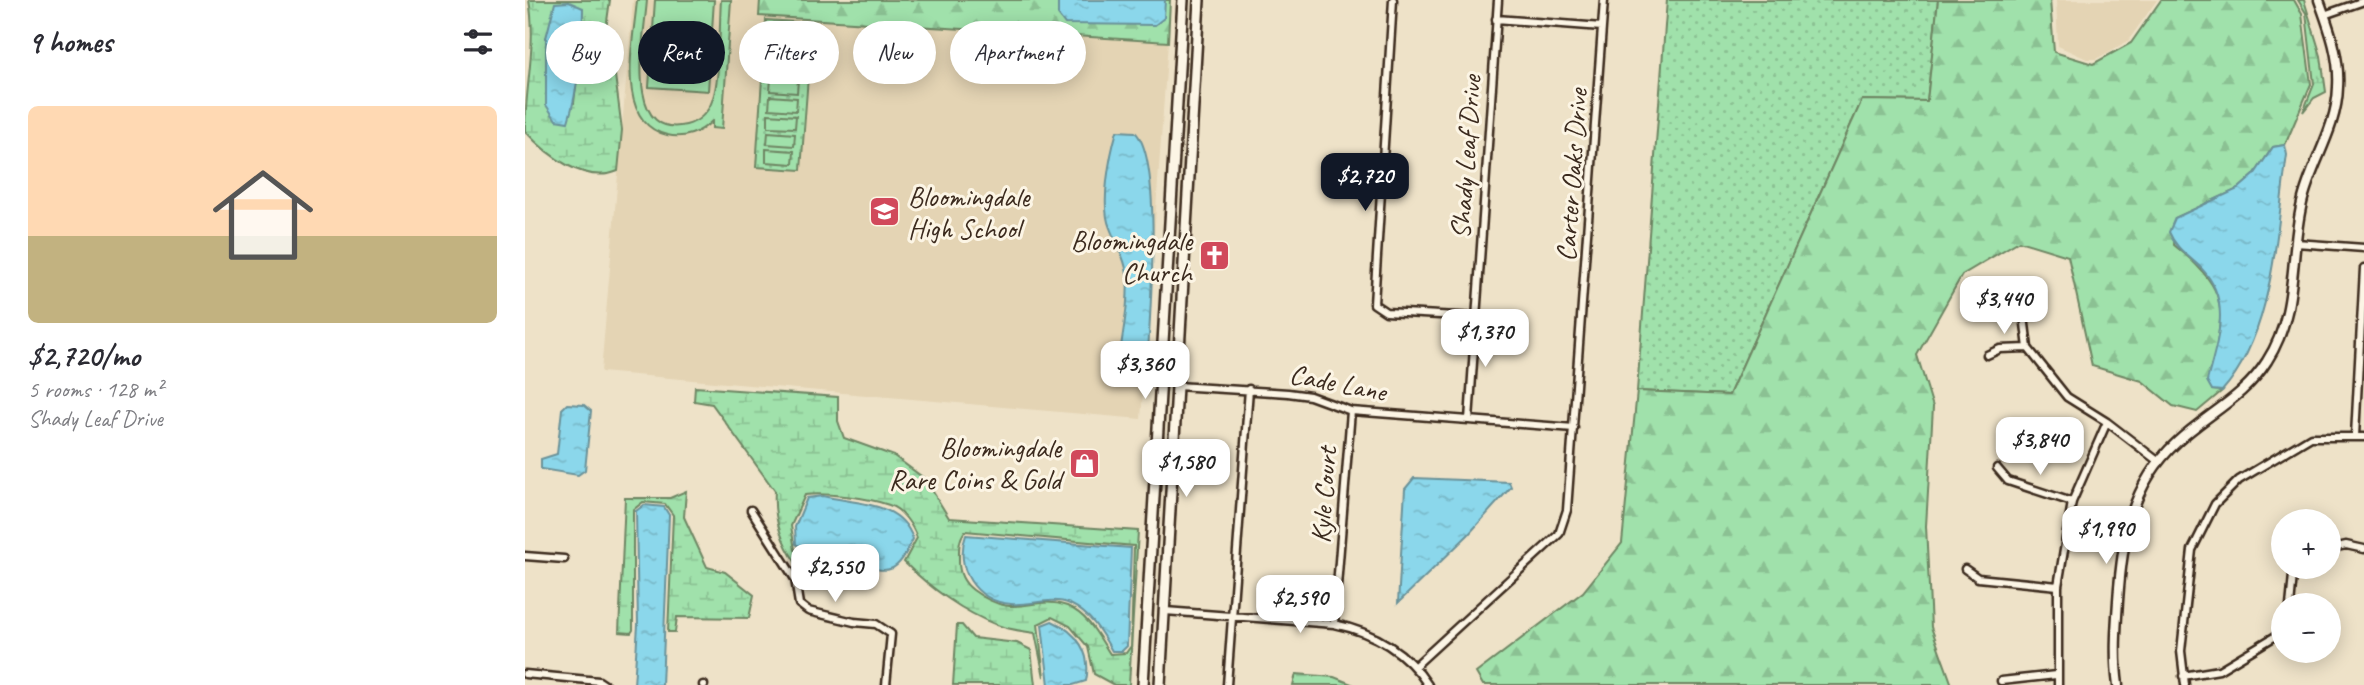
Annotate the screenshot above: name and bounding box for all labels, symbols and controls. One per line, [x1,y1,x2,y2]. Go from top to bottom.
chip: Buy [546,21,624,84]
chip: Rent [638,21,725,84]
chip: Filters [739,21,839,84]
chip: New [853,21,936,84]
chip: Apartment [950,21,1086,84]
text: 9 homes [28,23,112,61]
icon: filters [459,23,497,61]
street label: Shady Leaf Drive [1442,72,1489,240]
street label: Carter Oaks Drive [1548,86,1595,262]
icon: home [200,152,326,278]
pin: $2,720 [1308,154,1422,213]
text: $2,720 [1337,161,1393,190]
place label: Bloomingdale High School [908,179,1031,246]
school or university icon: Bloomingdale High School [868,195,902,229]
place label: Bloomingdale Church [1071,223,1194,290]
church icon: Bloomingdale Church [1198,239,1232,273]
pin: $3,440 [1947,276,2061,336]
text: $3,440 [1976,284,2032,313]
pin: $1,370 [1428,310,1542,369]
text: $1,370 [1457,317,1513,346]
text: $2,720/mo [28,337,140,375]
pin: $3,360 [1088,342,1202,401]
text: $3,360 [1117,349,1173,378]
street label: Cade Lane [1287,356,1391,409]
text: 5 rooms · 128 m² [28,375,163,404]
text: Shady Leaf Drive [28,404,163,433]
pin: $3,840 [1983,418,2097,477]
text: $3,840 [2012,425,2068,454]
place label: Bloomingdale Rare Coins & Gold [889,430,1065,497]
pin: $1,580 [1129,440,1243,499]
street label: Kyle Court [1303,443,1345,544]
shop icon: Bloomingdale Rare Coins & Gold [1067,446,1101,480]
text: $1,580 [1158,447,1214,476]
pin: $1,990 [2049,506,2163,566]
map controls [2271,509,2341,663]
button: + [2271,509,2341,579]
text: $1,990 [2078,514,2134,543]
pin: $2,550 [778,544,892,604]
text: $2,550 [807,552,863,581]
pin: $2,590 [1243,576,1357,635]
text: $2,590 [1272,583,1328,612]
button: − [2271,593,2341,663]

